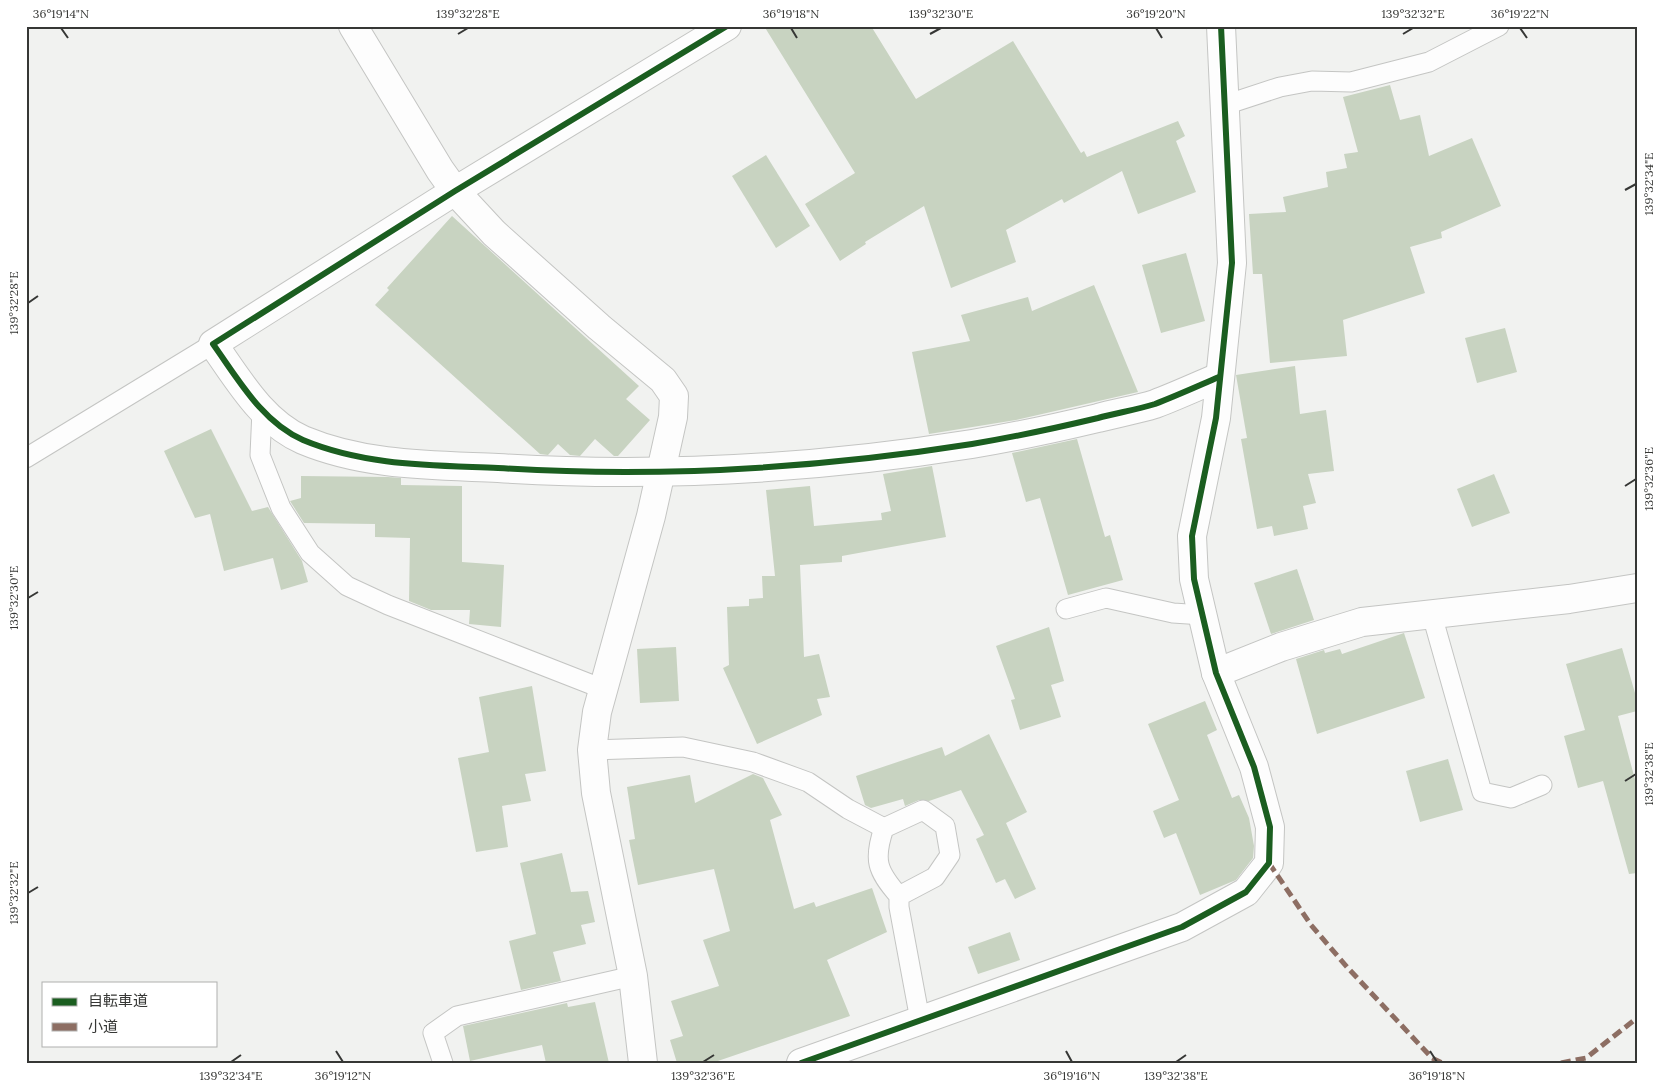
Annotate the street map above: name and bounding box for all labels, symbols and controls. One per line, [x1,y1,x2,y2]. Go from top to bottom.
text: 36°19'14"N [33,6,89,21]
text: 139°32'28"E [436,6,500,21]
text: 36°19'18"N [763,6,819,21]
text: 139°32'30"E [909,6,973,21]
text: 36°19'20"N [1126,6,1186,21]
text: 139°32'32"E [1381,6,1445,21]
text: 36°19'22"N [1491,6,1549,21]
text: 139°32'34"E [1641,152,1656,216]
text: 139°32'28"E [6,271,21,335]
text: 139°32'36"E [1641,447,1656,511]
text: 139°32'30"E [6,566,21,630]
text: 139°32'38"E [1641,742,1656,806]
text: 139°32'32"E [6,861,21,925]
legend [42,982,218,1046]
text: 自転車道 [88,991,148,1010]
text: 小道 [88,1017,118,1036]
text: 139°32'34"E [199,1068,263,1083]
text: 36°19'12"N [315,1068,371,1083]
text: 139°32'36"E [671,1068,735,1083]
text: 36°19'16"N [1044,1068,1100,1083]
text: 139°32'38"E [1144,1068,1208,1083]
text: 36°19'18"N [1409,1068,1465,1083]

